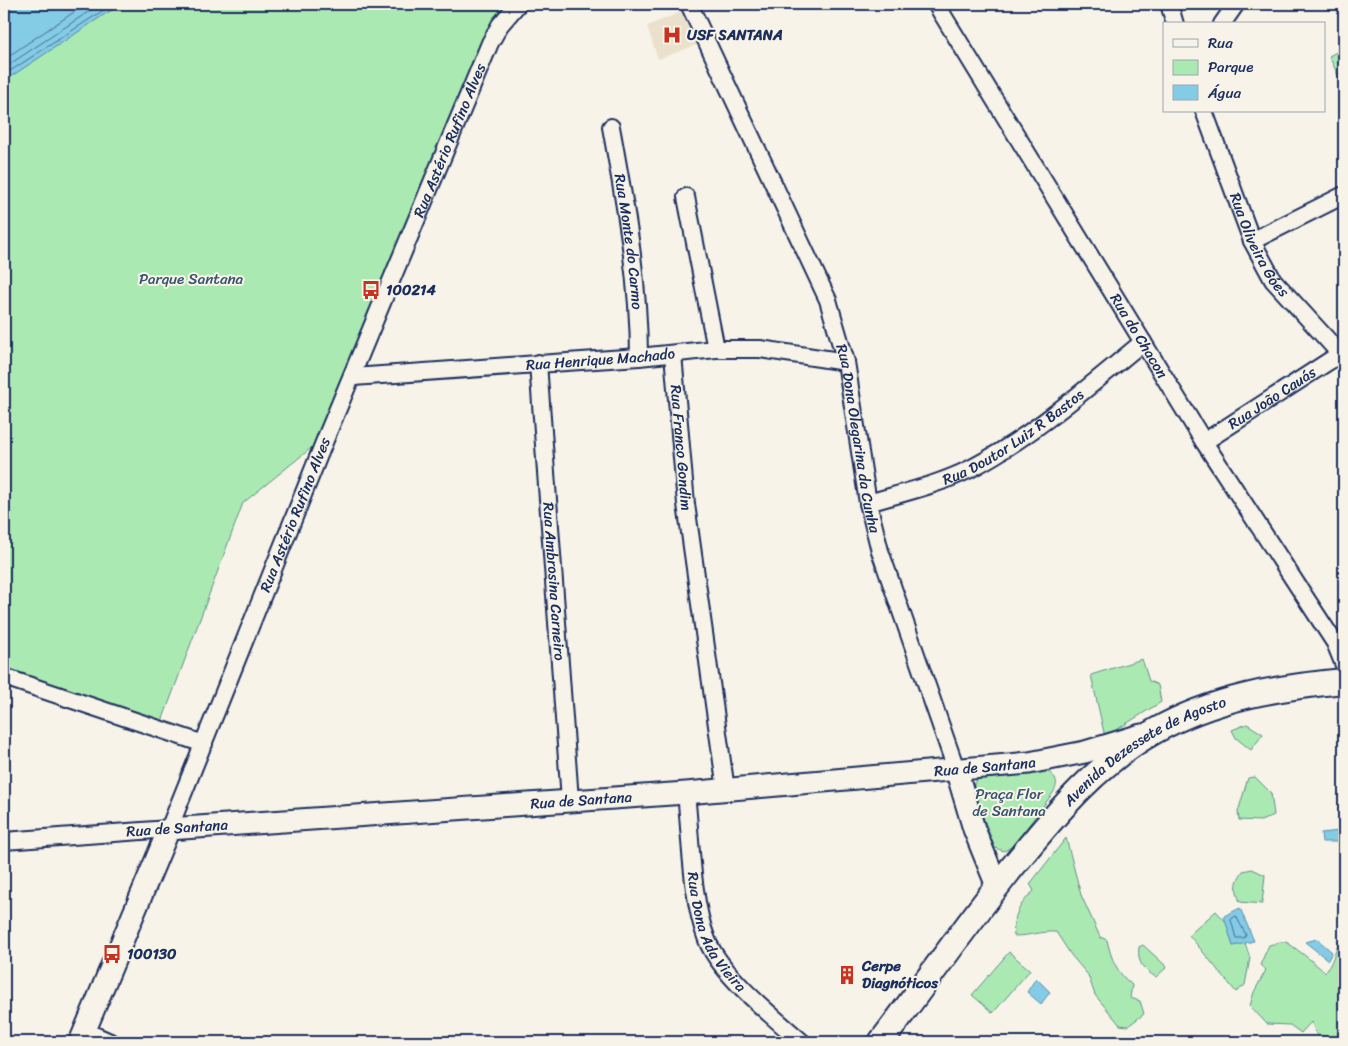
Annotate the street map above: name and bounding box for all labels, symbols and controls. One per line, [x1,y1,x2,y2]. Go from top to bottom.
place label: USF SANTANA [687,22,783,48]
legend [1163,22,1326,112]
hospital icon: USF SANTANA [661,24,683,46]
text: Rua [1208,30,1233,56]
text: Parque [1208,54,1253,80]
street label: Rua Astério Rufino Alves [406,59,493,222]
text: Água [1207,80,1241,106]
street label: Rua Monte do Carmo [607,172,650,311]
street label: Rua Oliveira Góes [1222,189,1296,303]
park label: Parque Santana [139,266,243,292]
place label: 100214 [386,277,436,303]
bus stop icon: 100214 [360,279,382,301]
street label: Rua do Chacon [1103,288,1175,383]
street label: Rua Henrique Machado [525,340,677,378]
street label: Rua Dona Olegarina da Cunha [828,341,888,536]
street label: Rua João Cauás [1222,360,1322,436]
street label: Rua Doutor Luiz R Bastos [939,382,1091,493]
street label: Rua Franco Gondim [663,384,700,512]
street label: Rua Astério Rufino Alves [252,433,338,596]
street label: Rua Ambrosina Carneiro [535,501,573,662]
street label: Avenida Dezessete de Agosto [1056,689,1230,813]
street label: Rua de Santana [933,749,1038,784]
park label: Praça Flor de Santana [972,781,1046,824]
street label: Rua de Santana [529,784,633,817]
street label: Rua de Santana [125,811,229,845]
street label: Rua Dona Ada Vieira [680,871,753,999]
place label: 100130 [127,941,177,967]
bus stop icon: 100130 [101,943,123,965]
place label: Cerpe Diagnóticos [861,953,939,996]
building icon: Cerpe Diagnóticos [836,964,858,986]

